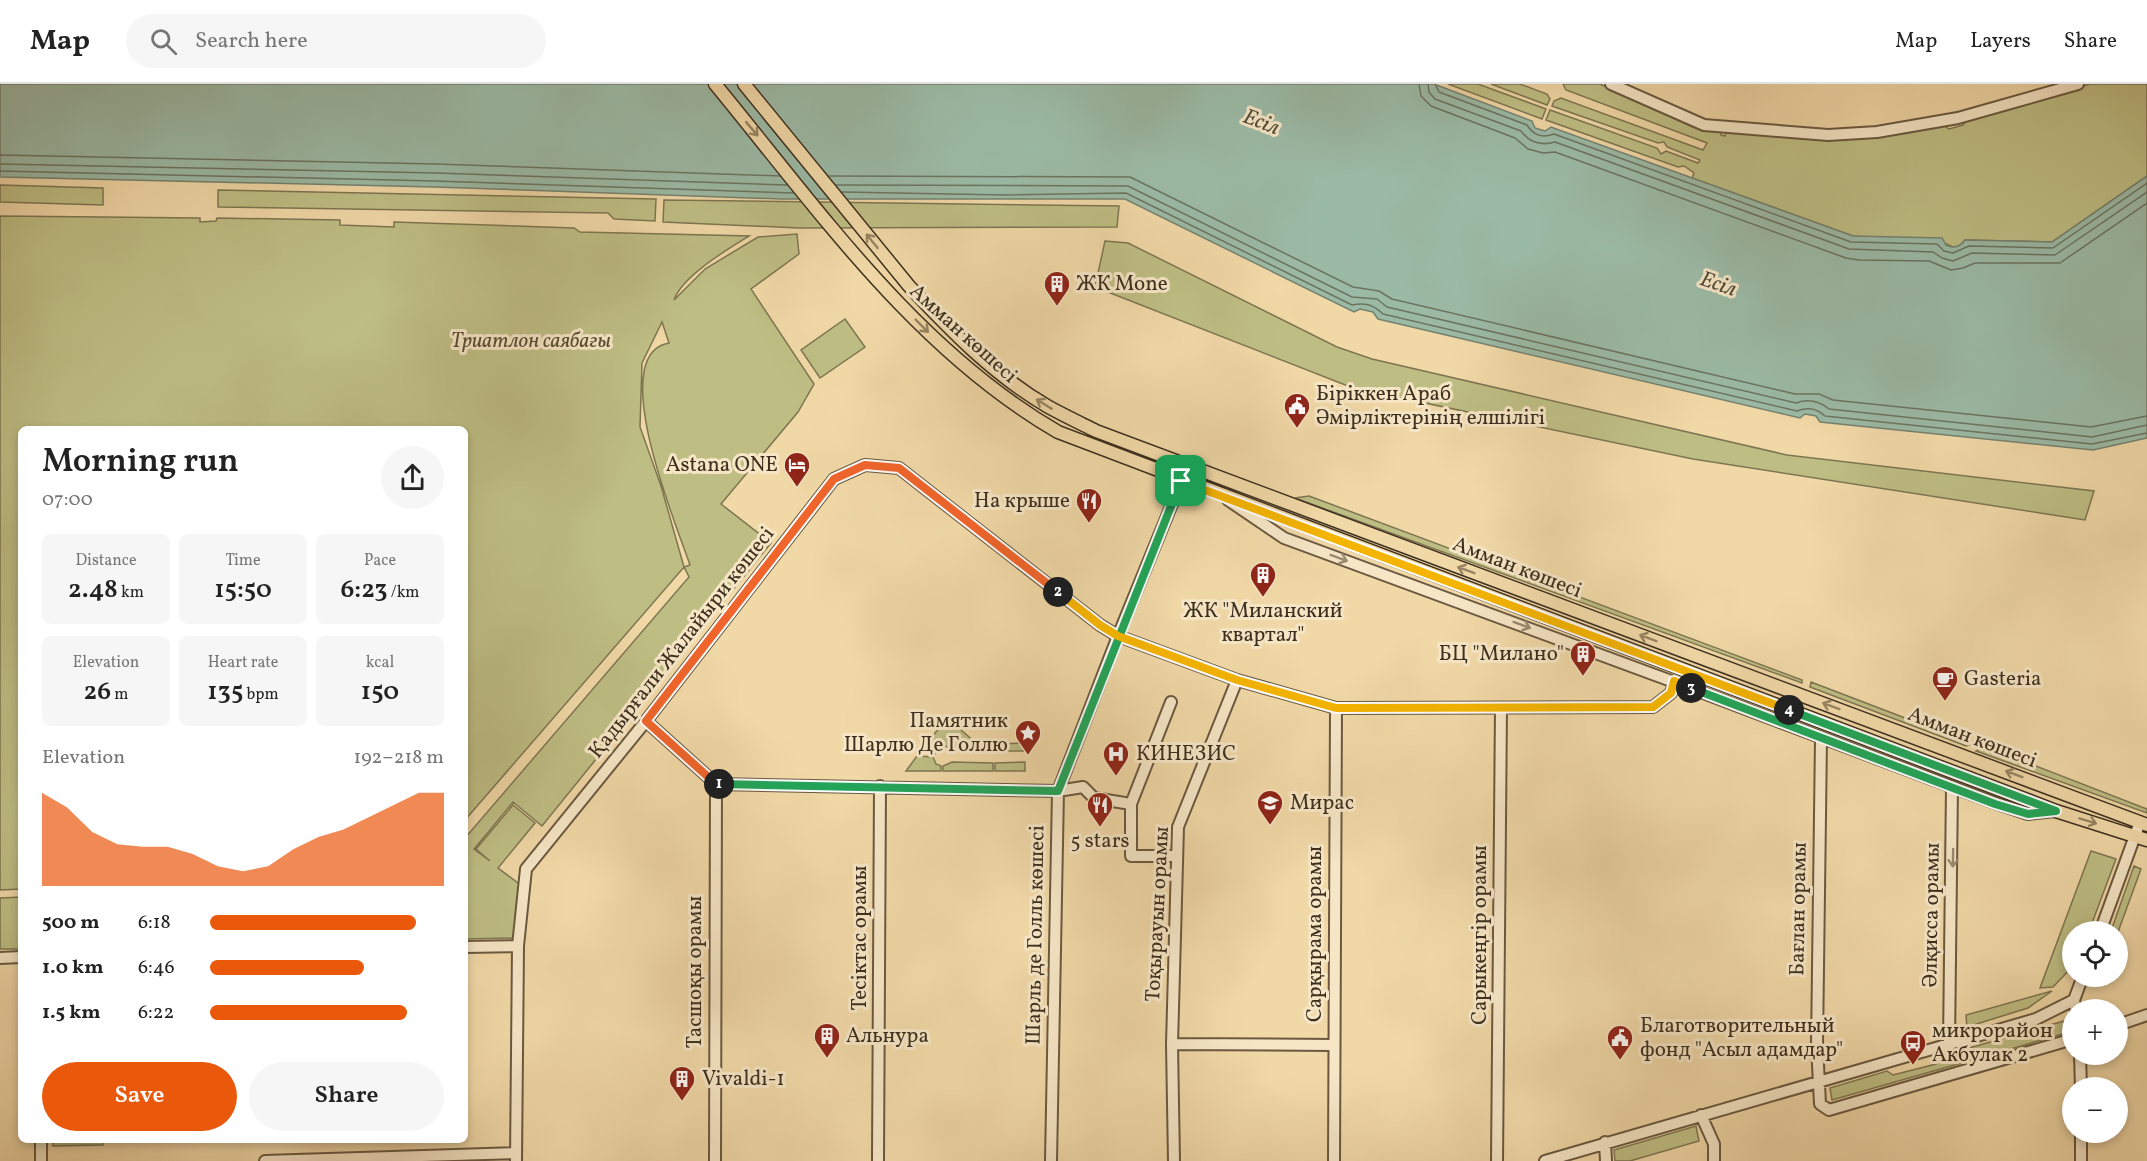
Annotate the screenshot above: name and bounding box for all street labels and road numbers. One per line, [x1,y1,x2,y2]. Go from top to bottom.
street label: Амман көшесі [903,278,1023,390]
street label: Қадырғали Жалайыри көшесі [582,521,782,765]
street label: Амман көшесі [1448,530,1586,606]
street label: Амман көшесі [1903,700,2041,776]
street label: Шарль де Голль көшесі [1020,825,1052,1045]
street label: Тоқырауын орамы [1139,825,1177,1002]
street label: Бағлан орамы [1783,842,1815,976]
street label: Әлқисса орамы [1916,842,1948,988]
street label: Сарыкеңгір орамы [1466,845,1495,1025]
street label: Сарқырама орамы [1301,846,1330,1022]
street label: Тесіктас орамы [846,865,875,1011]
street label: Тасшоқы орамы [681,896,710,1048]

